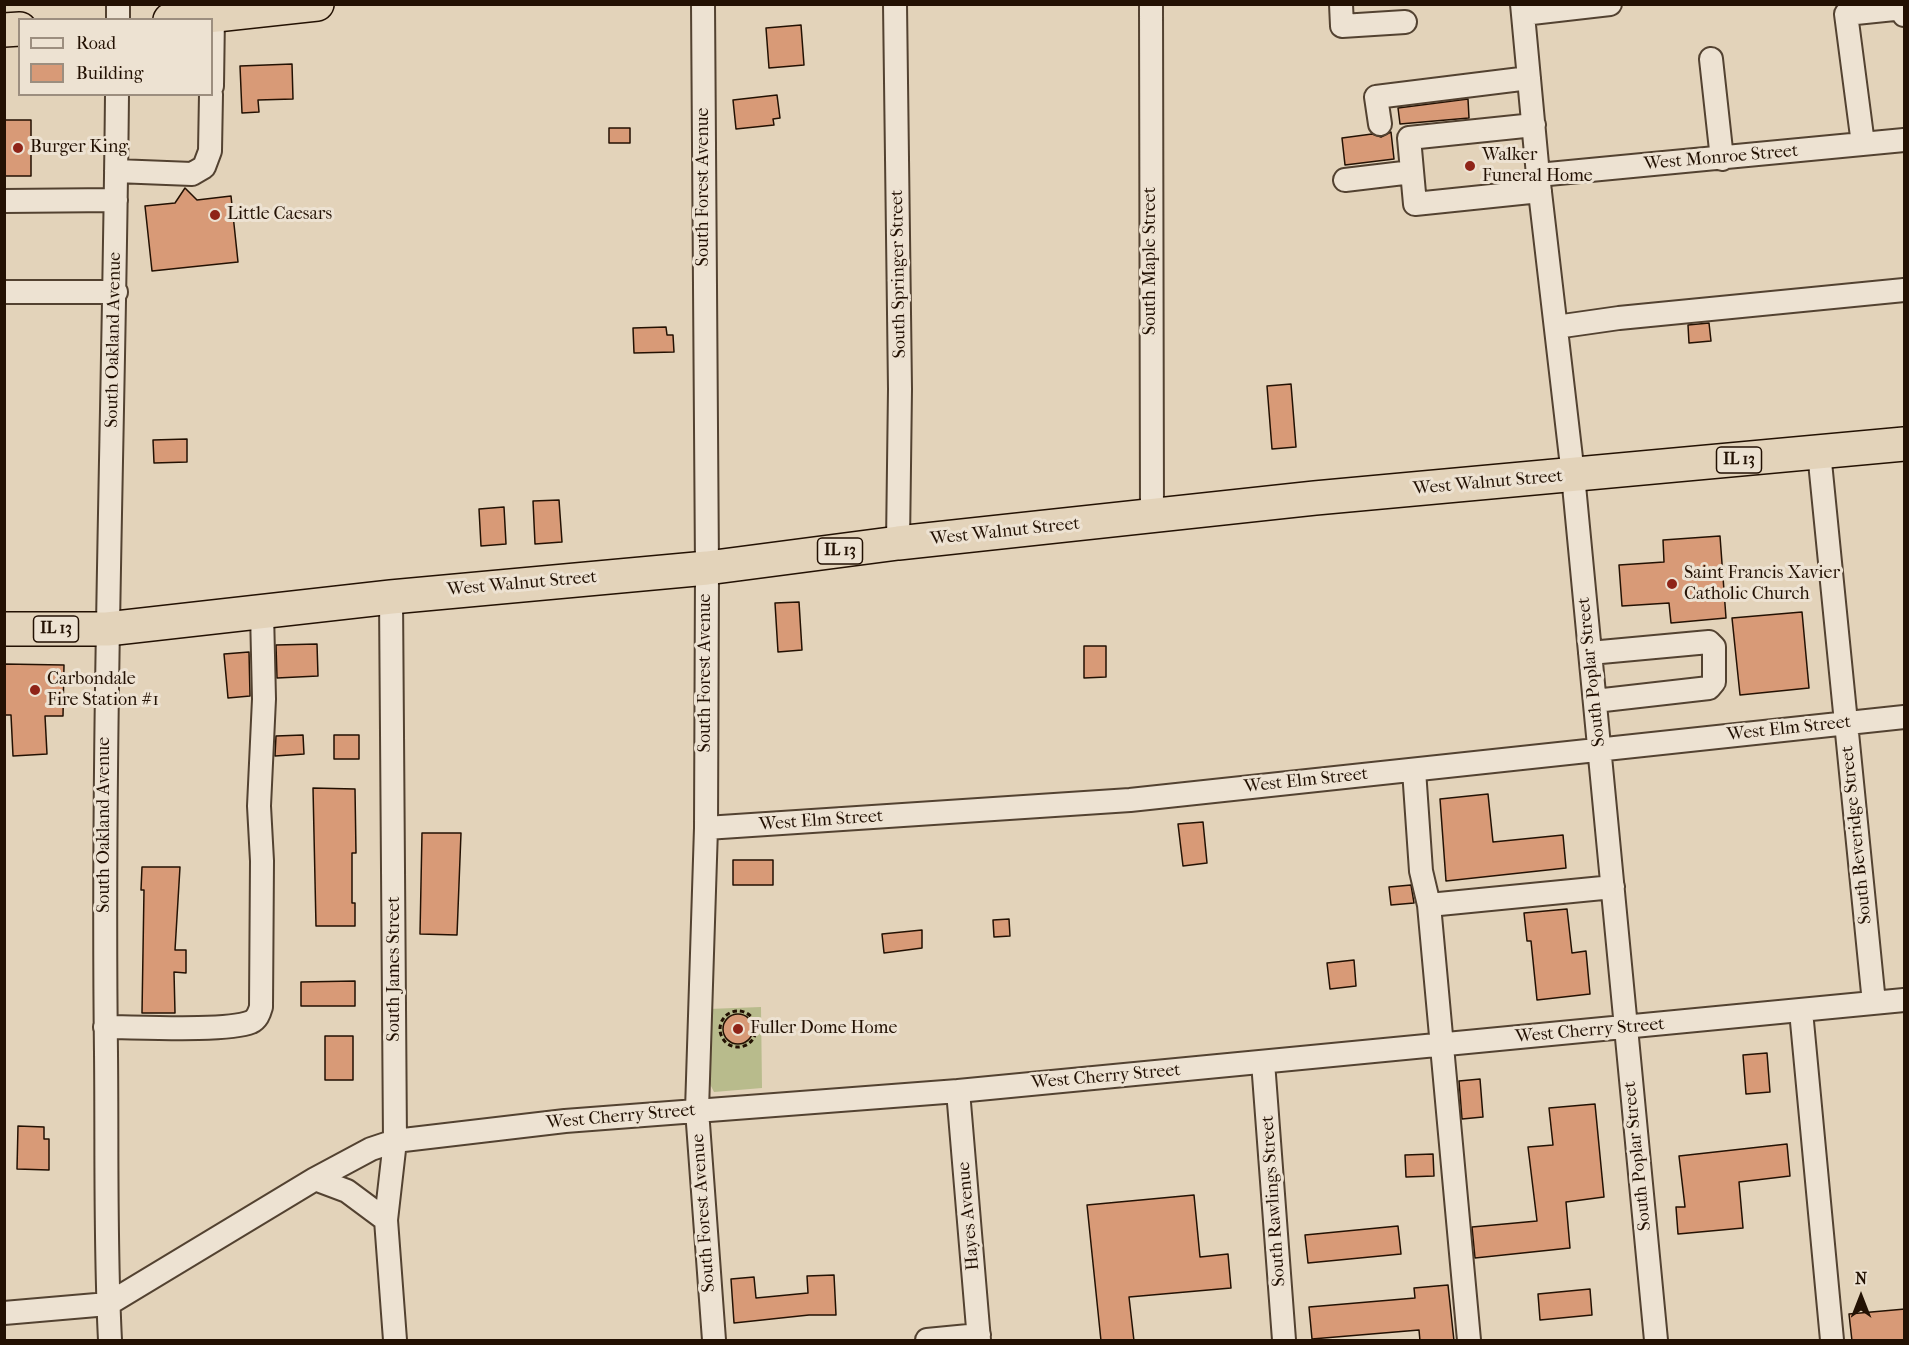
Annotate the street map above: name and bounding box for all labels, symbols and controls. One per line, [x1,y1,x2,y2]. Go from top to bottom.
legend [18,18,213,96]
text: Road [76,33,116,54]
text: Building [76,63,143,84]
street label: South Forest Avenue [693,108,715,266]
place label: Burger King [30,137,128,159]
street label: West Monroe Street [1643,140,1799,176]
marker: Burger King [11,141,25,155]
place label: Walker Funeral Home [1482,145,1593,188]
marker: Walker Funeral Home [1463,159,1477,173]
street label: South Maple Street [1140,187,1162,335]
street label: South Springer Street [887,189,911,359]
place label: Little Caesars [227,204,332,226]
marker: Little Caesars [208,208,222,222]
street label: South Oakland Avenue [102,252,126,428]
road number: IL 13 [1716,447,1762,473]
street label: West Walnut Street [1412,466,1564,500]
street label: West Walnut Street [929,513,1081,551]
road number: IL 13 [818,538,862,564]
place label: Saint Francis Xavier Catholic Church [1684,563,1840,606]
street label: West Walnut Street [446,567,598,601]
marker: Saint Francis Xavier Catholic Church [1665,577,1679,591]
street label: South Forest Avenue [695,594,717,752]
street label: South Poplar Street [1573,596,1611,748]
road number: IL 13 [34,616,78,642]
place label: Carbondale Fire Station #1 [47,669,159,712]
marker: Carbondale Fire Station #1 [28,683,42,697]
street label: West Elm Street [1726,712,1852,746]
street label: South Oakland Avenue [94,737,116,913]
street label: South Beveridge Street [1837,745,1877,925]
street label: West Elm Street [1243,764,1369,798]
street label: West Elm Street [758,806,884,836]
street label: South James Street [384,896,406,1042]
street label: West Cherry Street [1515,1014,1665,1048]
place label: Fuller Dome Home [750,1018,897,1040]
marker: Fuller Dome Home [731,1022,745,1036]
street label: West Cherry Street [1031,1060,1181,1094]
street label: South Poplar Street [1619,1080,1657,1232]
street label: West Cherry Street [546,1100,696,1134]
street label: South Rawlings Street [1257,1115,1291,1287]
street label: South Forest Avenue [688,1133,720,1293]
street label: Hayes Avenue [953,1161,985,1271]
north arrow [1831,1267,1891,1327]
text: N [1855,1269,1867,1288]

